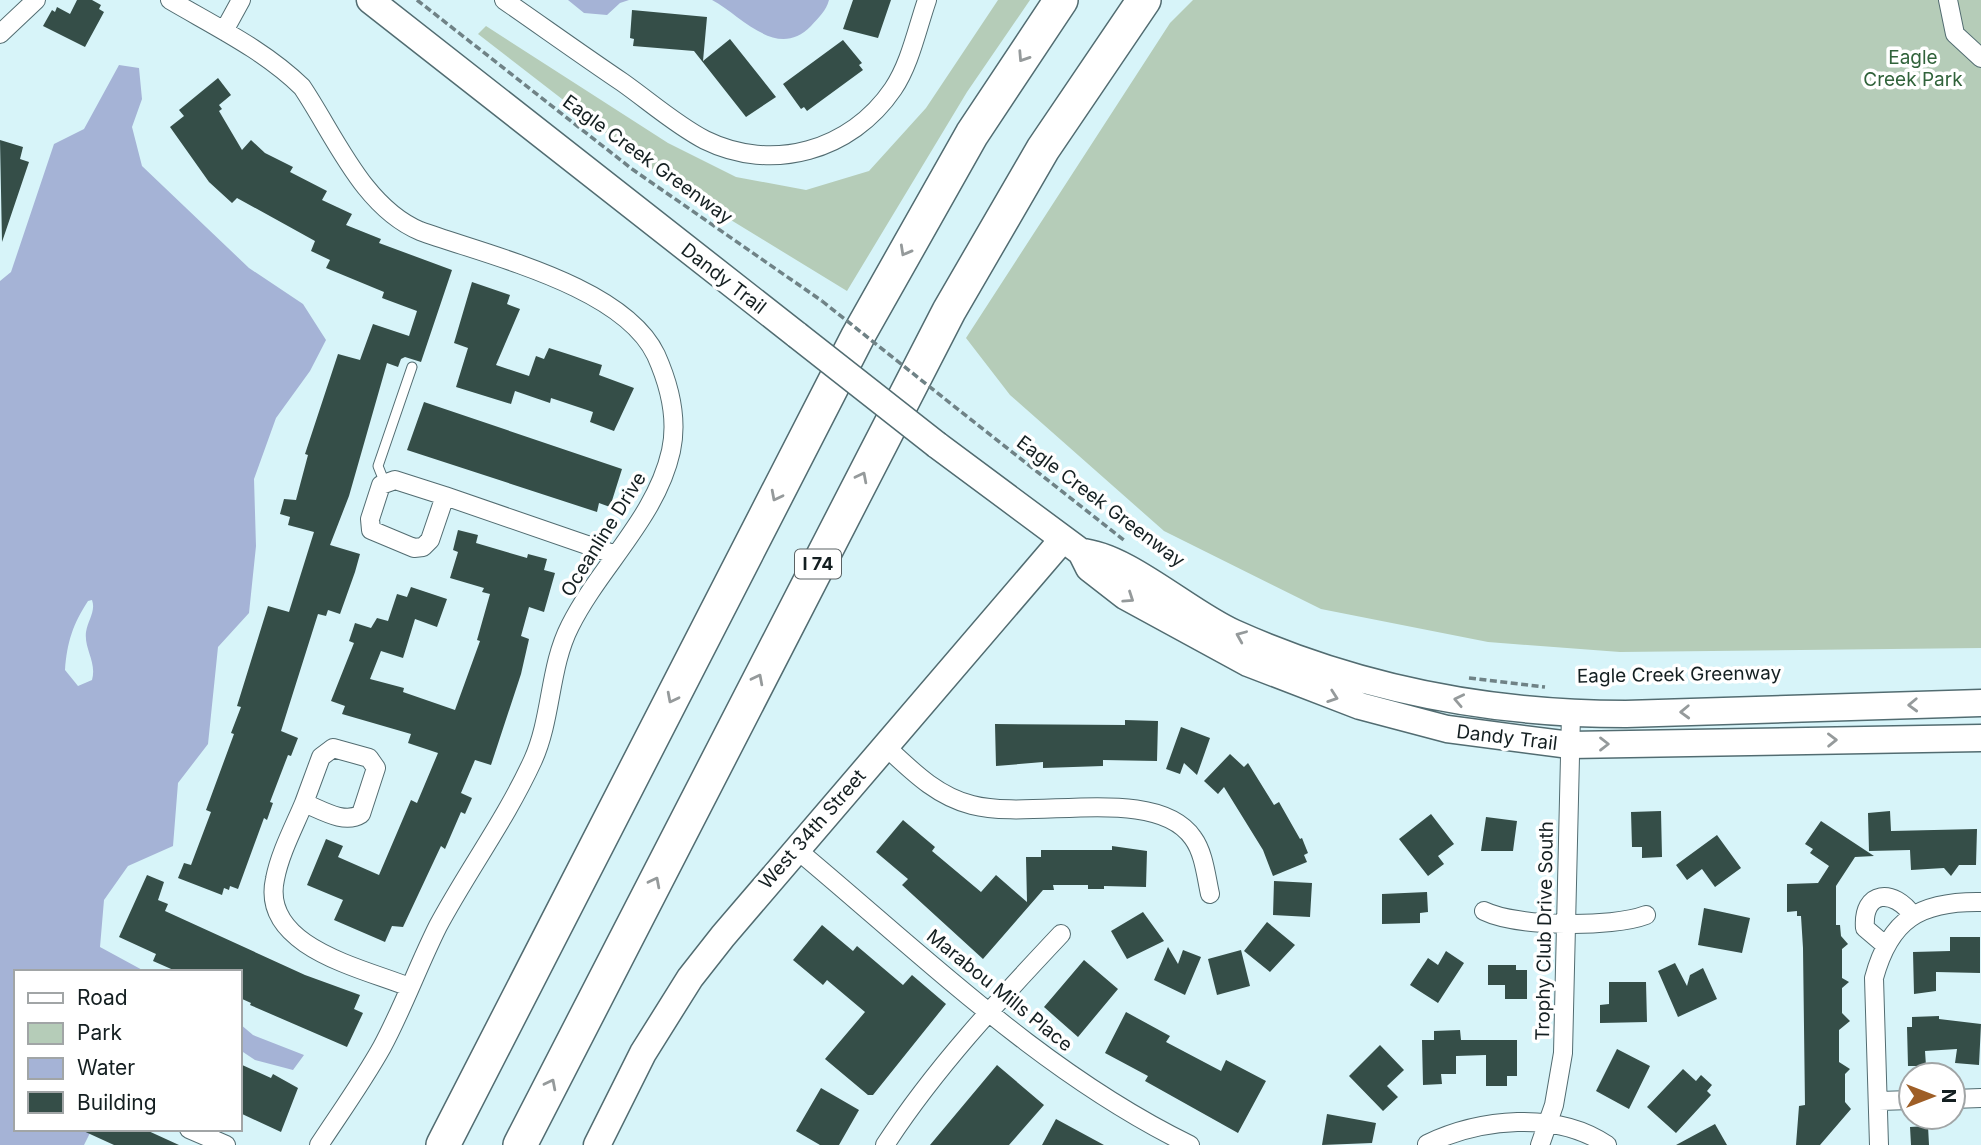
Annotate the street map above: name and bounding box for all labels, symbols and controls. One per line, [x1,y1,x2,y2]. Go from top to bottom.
park label: Eagle Creek Park [1863,46,1963,91]
one-way arrow [1018,49,1031,62]
street label: Eagle Creek Greenway [558,90,737,229]
street label: Dandy Trail [677,238,771,319]
one-way arrow [900,244,913,256]
street label: Eagle Creek Greenway [1012,431,1190,572]
street label: Oceanline Drive [556,468,651,601]
one-way arrow [854,472,868,484]
one-way arrow [770,489,784,501]
road number: I 74 [795,550,841,578]
one-way arrow [1121,590,1134,602]
one-way arrow [1236,631,1248,645]
street label: Eagle Creek Greenway [1577,661,1782,688]
one-way arrow [750,674,764,686]
one-way arrow [1327,689,1339,703]
one-way arrow [667,691,680,703]
one-way arrow [1453,694,1465,709]
one-way arrow [1907,697,1918,712]
one-way arrow [1680,704,1690,720]
street label: Dandy Trail [1455,720,1559,755]
one-way arrow [1827,732,1837,748]
one-way arrow [1599,737,1610,752]
street label: West 34th Street [754,765,871,894]
street label: Trophy Club Drive South [1531,821,1558,1041]
one-way arrow [646,877,660,889]
street label: Marabou Mills Place [922,925,1077,1056]
legend [14,970,242,1131]
text: Road [77,985,128,1010]
text: Park [77,1020,122,1045]
text: Water [77,1055,135,1080]
north arrow [1897,1061,1967,1131]
one-way arrow [542,1079,556,1091]
text: N [1937,1089,1960,1103]
text: Building [77,1090,157,1115]

